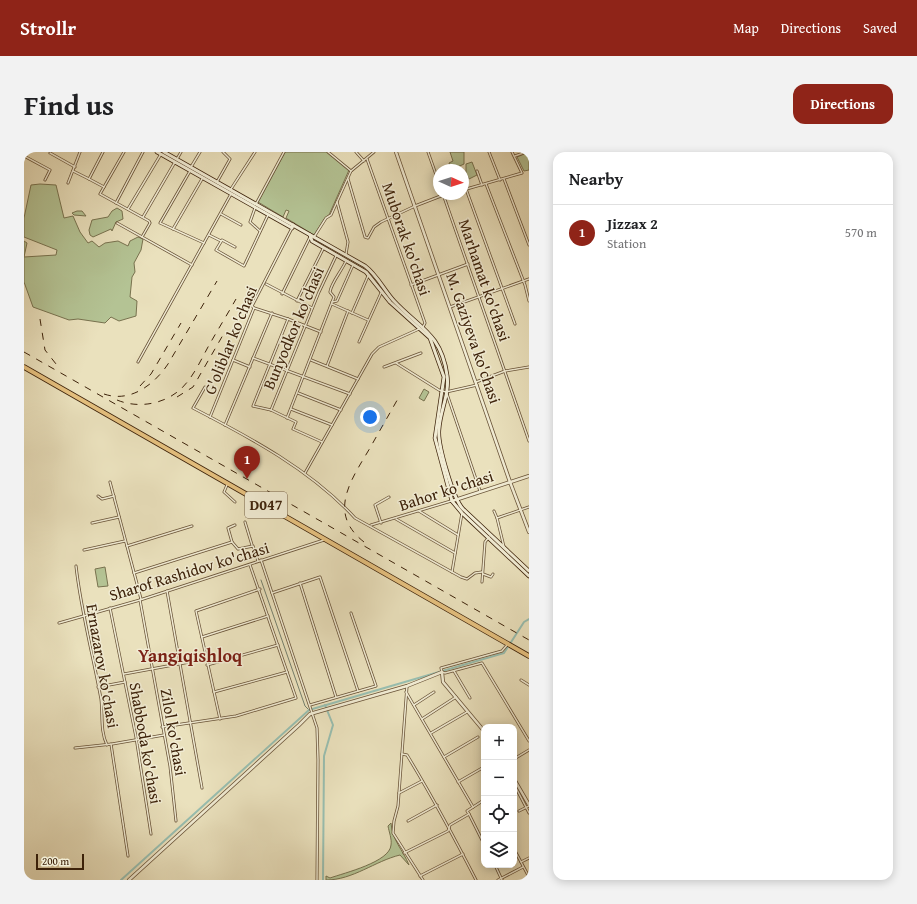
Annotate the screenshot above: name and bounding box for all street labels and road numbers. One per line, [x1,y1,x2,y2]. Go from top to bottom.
street label: Muborak ko'chasi [376,179,438,299]
street label: Marhamat ko'chasi [453,216,517,345]
street label: Bunyodkor ko'chasi [256,262,330,393]
street label: M. Gaziyeva ko'chasi [440,269,508,407]
street label: G'oliblar ko'chasi [197,282,263,398]
street label: Bahor ko'chasi [396,463,497,517]
road number: D047 [245,492,287,518]
street label: Sharof Rashidov ko'chasi [106,535,273,607]
street label: Ernazarov ko'chasi [80,602,126,731]
street label: Shabboda ko'chasi [123,680,169,806]
street label: Zilol ko'chasi [155,687,194,778]

